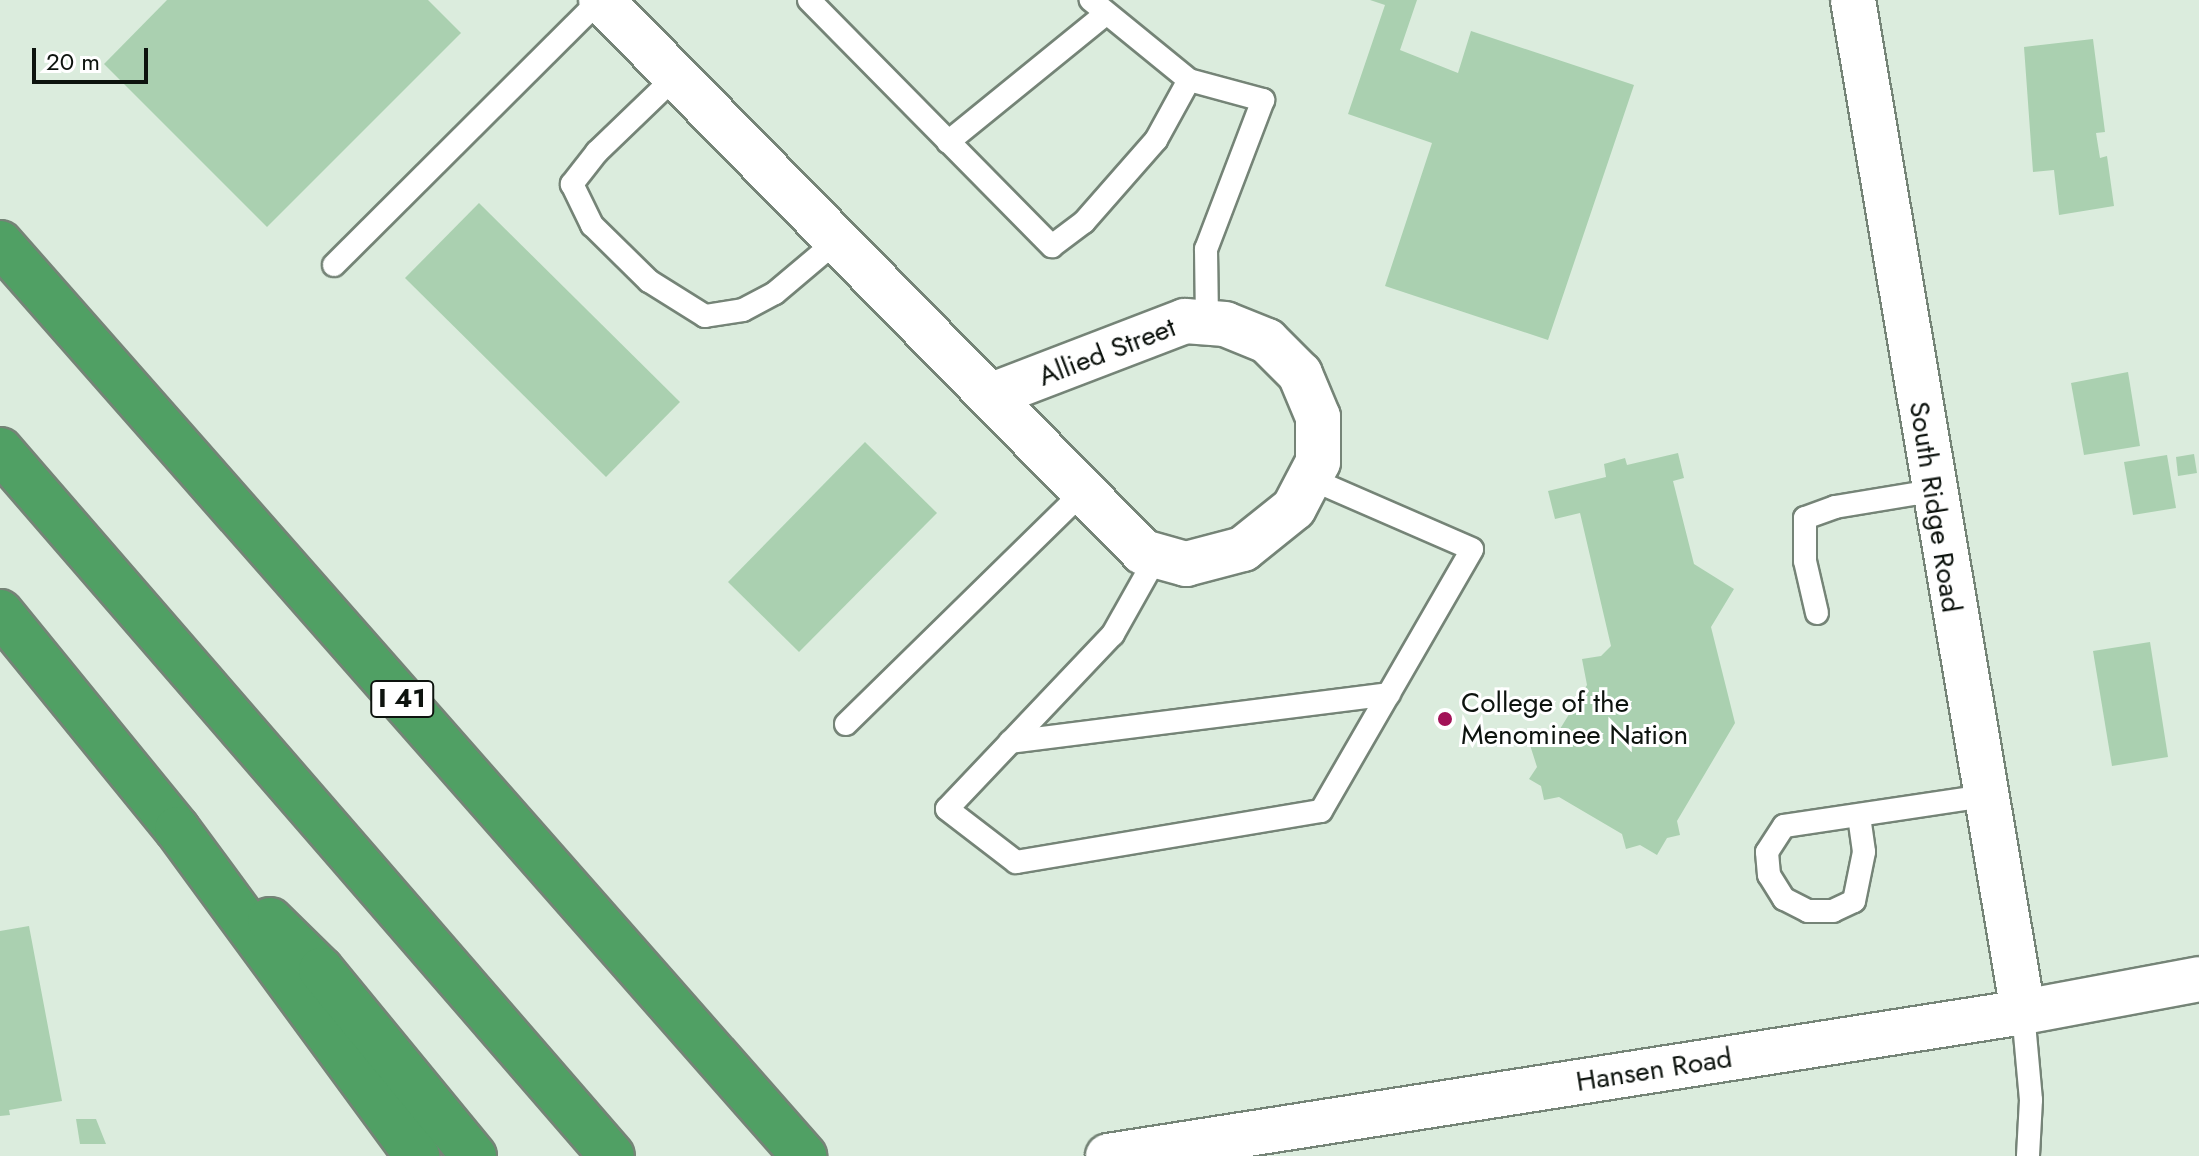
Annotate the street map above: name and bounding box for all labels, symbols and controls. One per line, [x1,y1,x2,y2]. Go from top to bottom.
scale bar [36,32,152,82]
text: 20 m [46,44,100,79]
street label: Allied Street [1034,310,1180,394]
street label: South Ridge Road [1902,399,1968,615]
road number: I 41 [370,677,434,721]
place label: College of the Menominee Nation [1461,686,1688,752]
marker: College of the Menominee Nation [1436,710,1454,728]
street label: Hansen Road [1574,1041,1734,1099]

